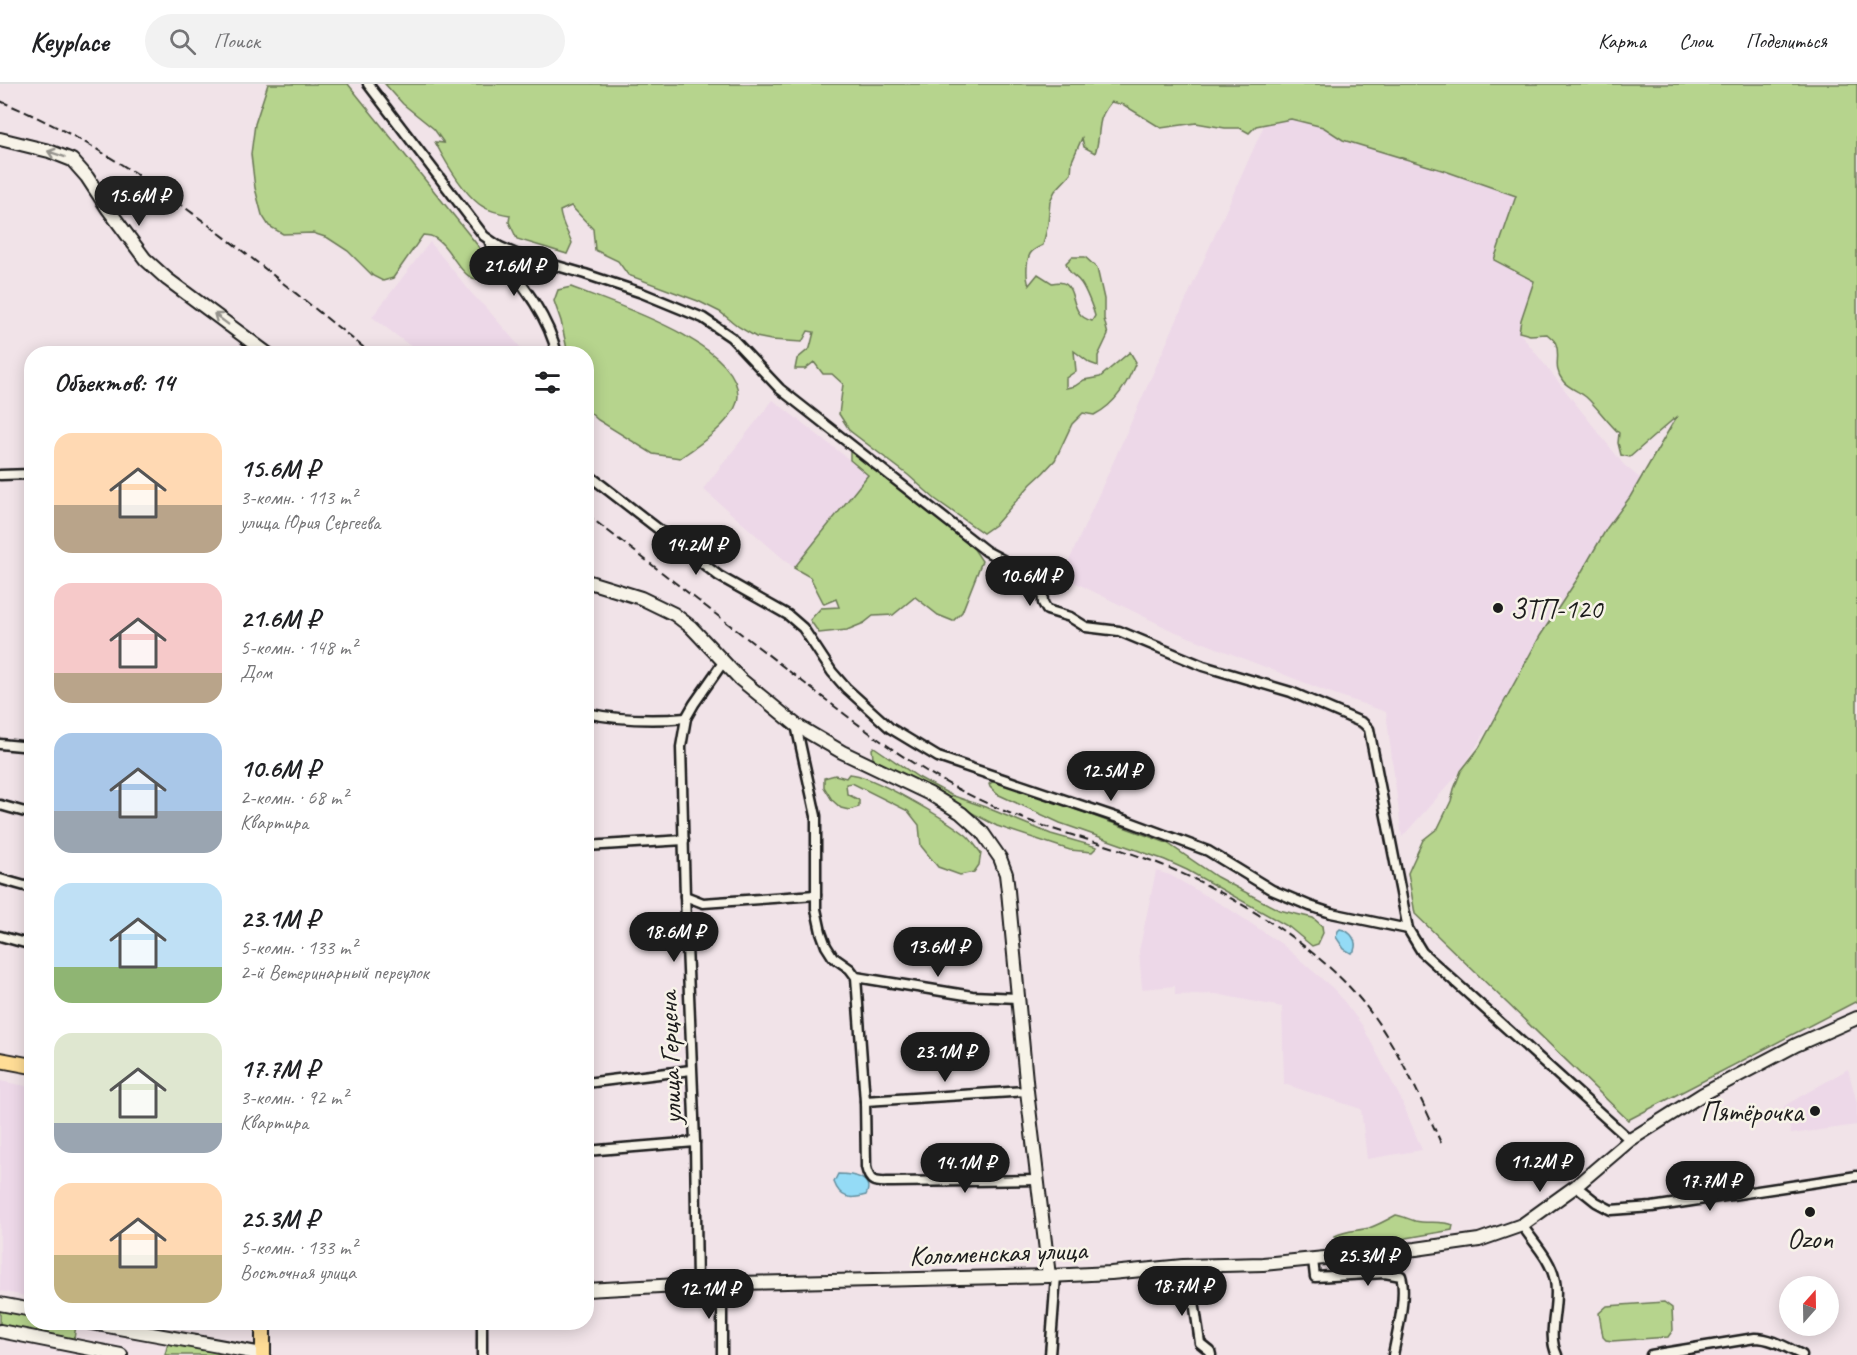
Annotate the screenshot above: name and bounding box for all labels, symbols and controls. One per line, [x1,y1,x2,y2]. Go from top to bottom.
search box [145,14,565,68]
text: Keyplace [30,24,109,59]
icon: search [166,25,199,58]
text: Поиск [214,27,260,55]
text: Карта [1598,28,1646,54]
text: Слои [1679,28,1713,54]
text: Поделиться [1746,28,1827,54]
one-way arrow [47,147,66,158]
pin: 15.6M ₽ [84,176,194,227]
text: 15.6M ₽ [109,183,169,208]
pin: 21.6M ₽ [459,246,569,297]
text: 21.6M ₽ [483,253,545,278]
one-way arrow [213,313,229,326]
text: Объектов: 14 [54,366,174,399]
icon: filters [531,366,564,399]
text: 15.6M ₽ [240,452,319,485]
icon: home [102,457,174,529]
text: 3-комн. · 113 m² [240,485,357,510]
text: улица Юрия Сергеева [240,510,380,535]
pin: 14.2M ₽ [641,525,751,576]
text: 14.2M ₽ [666,532,726,557]
pin: 10.6M ₽ [975,556,1085,607]
text: 10.6M ₽ [999,563,1061,588]
place label: ЗТП-120 [1510,591,1604,626]
marker: ЗТП-120 [1491,601,1505,615]
text: 21.6M ₽ [240,602,319,635]
icon: home [102,607,174,679]
text: 5-комн. · 148 m² [240,635,357,660]
text: Дом [240,660,272,685]
pin: 12.5M ₽ [1056,751,1166,802]
text: 10.6M ₽ [240,752,319,785]
icon: home [102,757,174,829]
text: 12.5M ₽ [1081,758,1141,783]
text: 2-комн. · 68 m² [240,785,348,810]
text: Квартира [240,810,308,835]
text: 23.1M ₽ [240,902,319,935]
icon: home [102,907,174,979]
pin: 18.6M ₽ [619,912,729,963]
text: 18.6M ₽ [643,919,705,944]
pin: 13.6M ₽ [883,927,993,978]
text: 13.6M ₽ [907,934,969,959]
text: 5-комн. · 133 m² [240,935,357,960]
text: 2-й Ветеринарный переулок [240,960,429,985]
street label: улица Герцена [650,989,689,1127]
pin: 23.1M ₽ [890,1032,1000,1083]
text: 23.1M ₽ [915,1039,975,1064]
text: 17.7M ₽ [240,1052,319,1085]
icon: home [102,1057,174,1129]
text: 3-комн. · 92 m² [240,1085,348,1110]
place label: Пятёрочка [1700,1094,1805,1129]
marker: Пятёрочка [1808,1104,1822,1118]
text: Квартира [240,1110,308,1135]
pin: 11.2M ₽ [1485,1142,1595,1193]
pin: 14.1M ₽ [910,1143,1020,1194]
text: 11.2M ₽ [1510,1149,1570,1174]
text: 14.1M ₽ [935,1150,995,1175]
pin: 17.7M ₽ [1655,1161,1765,1212]
text: 17.7M ₽ [1680,1168,1740,1193]
text: 25.3M ₽ [240,1202,319,1235]
marker: Ozon [1803,1205,1817,1219]
icon: home [102,1207,174,1279]
place label: Ozon [1787,1221,1833,1256]
street label: Коломенская улица [908,1232,1089,1273]
text: 5-комн. · 133 m² [240,1235,357,1260]
pin: 25.3M ₽ [1313,1236,1423,1287]
text: 25.3M ₽ [1338,1243,1398,1268]
text: Восточная улица [240,1260,356,1285]
pin: 18.7M ₽ [1127,1266,1237,1317]
pin: 12.1M ₽ [654,1269,764,1320]
text: 18.7M ₽ [1152,1273,1212,1298]
text: 12.1M ₽ [679,1276,739,1301]
north arrow [1779,1276,1839,1336]
map controls [1779,1276,1839,1336]

